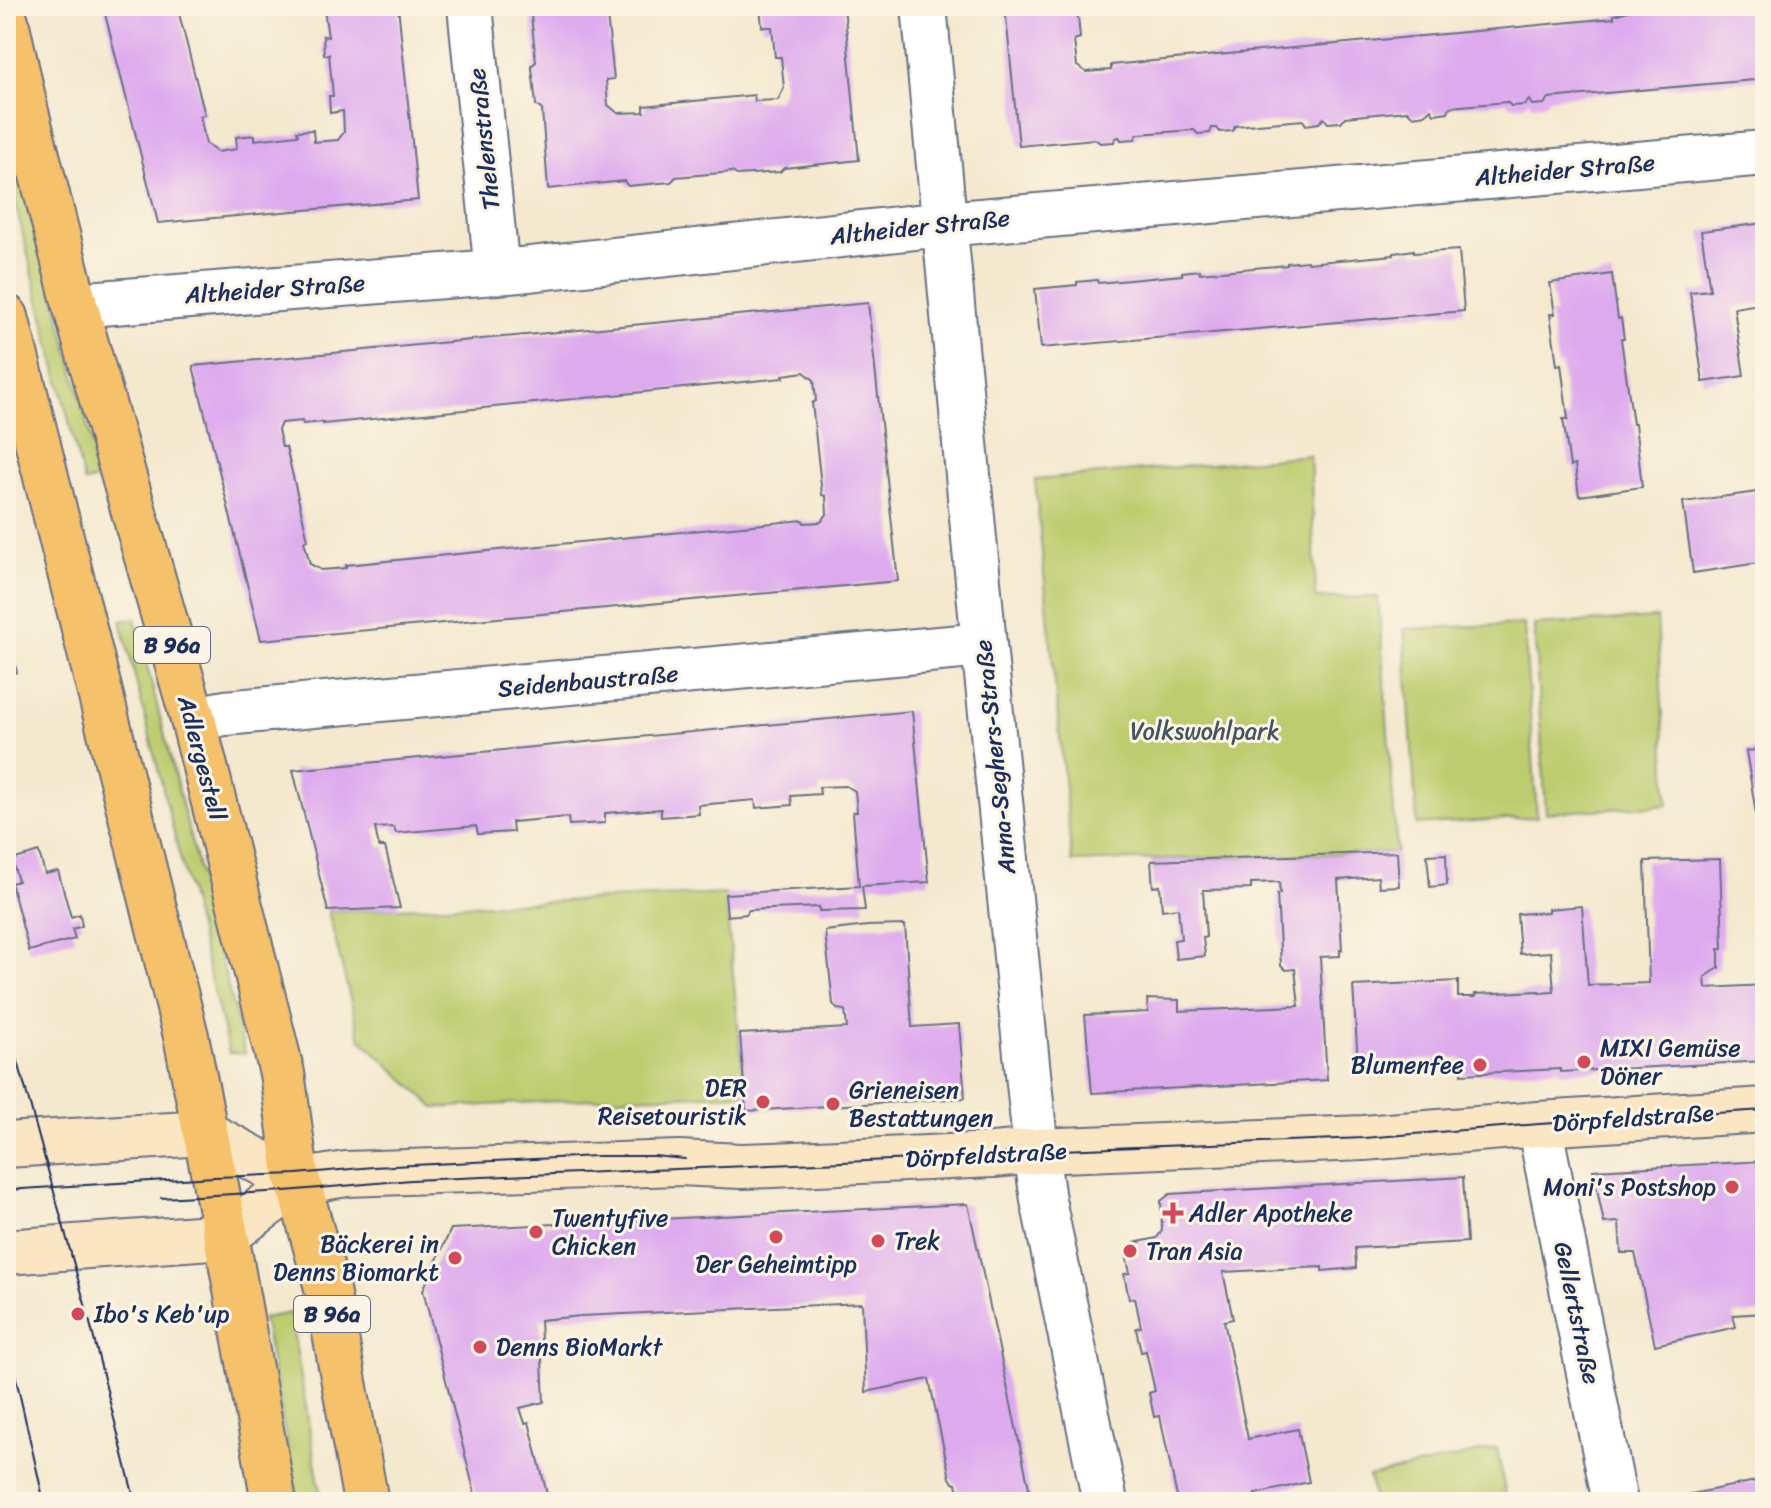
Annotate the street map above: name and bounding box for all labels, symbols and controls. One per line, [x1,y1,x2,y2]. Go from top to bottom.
street label: Thelenstraße [456,66,512,212]
street label: Altheider Straße [1472,141,1657,199]
street label: Altheider Straße [827,197,1012,257]
street label: Altheider Straße [183,262,366,316]
road number: B 96a [134,627,210,663]
street label: Anna-Seghers-Straße [962,638,1028,877]
street label: Seidenbaustraße [496,652,680,710]
street label: Adlergestell [165,690,239,826]
park label: Volkswohlpark [1130,710,1280,752]
place label: MIXI Gemüse Döner [1600,1027,1741,1097]
place label: Blumenfee [1351,1044,1464,1086]
marker: MIXI Gemüse Döner [1575,1053,1593,1071]
marker: Blumenfee [1471,1056,1489,1074]
place label: DER Reisetouristik [598,1067,747,1137]
place label: Grieneisen Bestattungen [849,1069,993,1139]
street label: Dörpfeldstraße [1551,1091,1716,1145]
marker: DER Reisetouristik [754,1093,772,1111]
marker: Grieneisen Bestattungen [824,1095,842,1113]
street label: Dörpfeldstraße [904,1130,1068,1180]
place label: Moni's Postshop [1543,1166,1716,1208]
marker: Moni's Postshop [1723,1178,1741,1196]
place label: Adler Apotheke [1188,1192,1353,1234]
place label: Twentyfive Chicken [552,1197,668,1267]
marker: Adler Apotheke [1164,1204,1182,1222]
place label: Trek [894,1220,940,1262]
place label: Bäckerei in Denns Biomarkt [273,1223,439,1293]
marker: Twentyfive Chicken [527,1223,545,1241]
marker: Der Geheimtipp [767,1228,785,1246]
place label: Tran Asia [1146,1230,1243,1272]
marker: Trek [869,1232,887,1250]
street label: Gellertstraße [1541,1238,1613,1388]
marker: Tran Asia [1121,1242,1139,1260]
place label: Der Geheimtipp [695,1243,857,1285]
marker: Bäckerei in Denns Biomarkt [446,1249,464,1267]
place label: Ibo's Keb'up [93,1293,230,1335]
road number: B 96a [294,1296,370,1332]
marker: Ibo's Keb'up [69,1305,87,1323]
place label: Denns BioMarkt [496,1326,664,1368]
marker: Denns BioMarkt [471,1338,489,1356]

